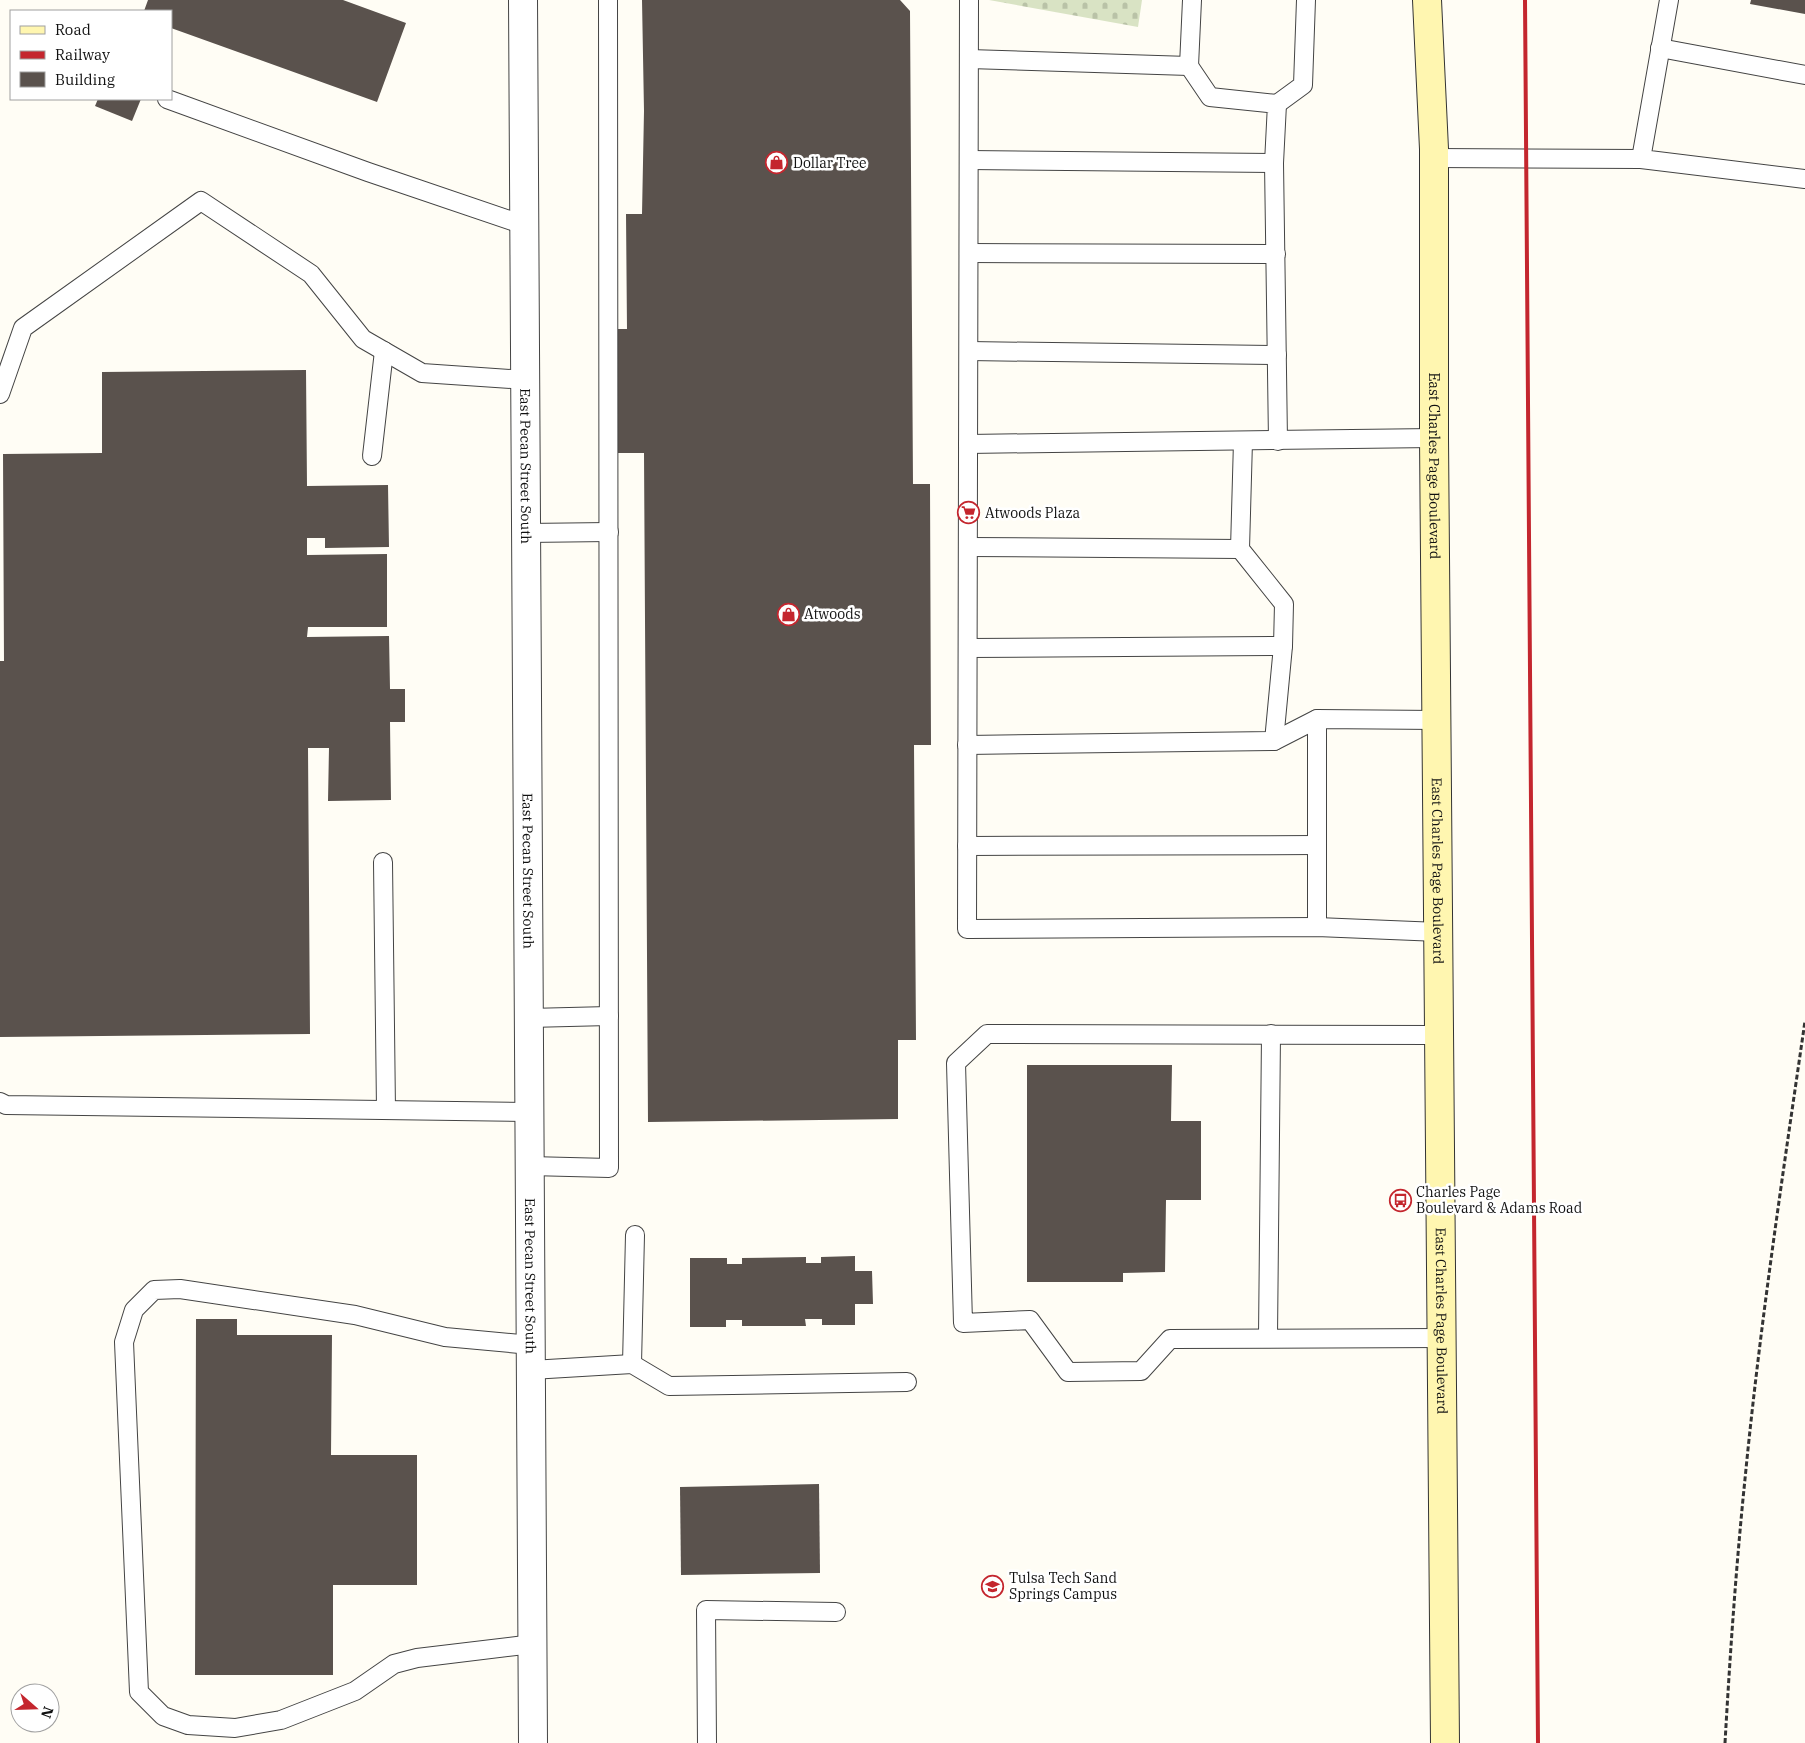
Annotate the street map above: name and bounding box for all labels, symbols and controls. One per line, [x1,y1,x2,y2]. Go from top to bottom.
legend [10,10,172,100]
text: Road [55,20,91,39]
text: Railway [55,45,110,64]
text: Building [55,70,115,89]
shop icon: Dollar Tree [765,151,789,175]
place label: Dollar Tree [793,154,866,172]
street label: East Charles Page Boulevard [1425,372,1444,560]
street label: East Pecan Street South [516,388,535,544]
supermarket icon: Atwoods Plaza [957,501,981,525]
place label: Atwoods Plaza [985,504,1080,522]
shop icon: Atwoods [776,602,800,626]
place label: Atwoods [804,605,861,623]
street label: East Charles Page Boulevard [1428,777,1447,965]
street label: East Pecan Street South [519,793,537,949]
place label: Charles Page Boulevard & Adams Road [1416,1183,1583,1217]
bus stop icon: Charles Page Boulevard & Adams Road [1388,1188,1412,1212]
street label: East Pecan Street South [521,1198,540,1354]
street label: East Charles Page Boulevard [1432,1227,1451,1415]
place label: Tulsa Tech Sand Springs Campus [1009,1569,1117,1603]
school or university icon: Tulsa Tech Sand Springs Campus [981,1574,1005,1598]
north arrow [10,1683,60,1733]
text: N [37,1704,58,1721]

